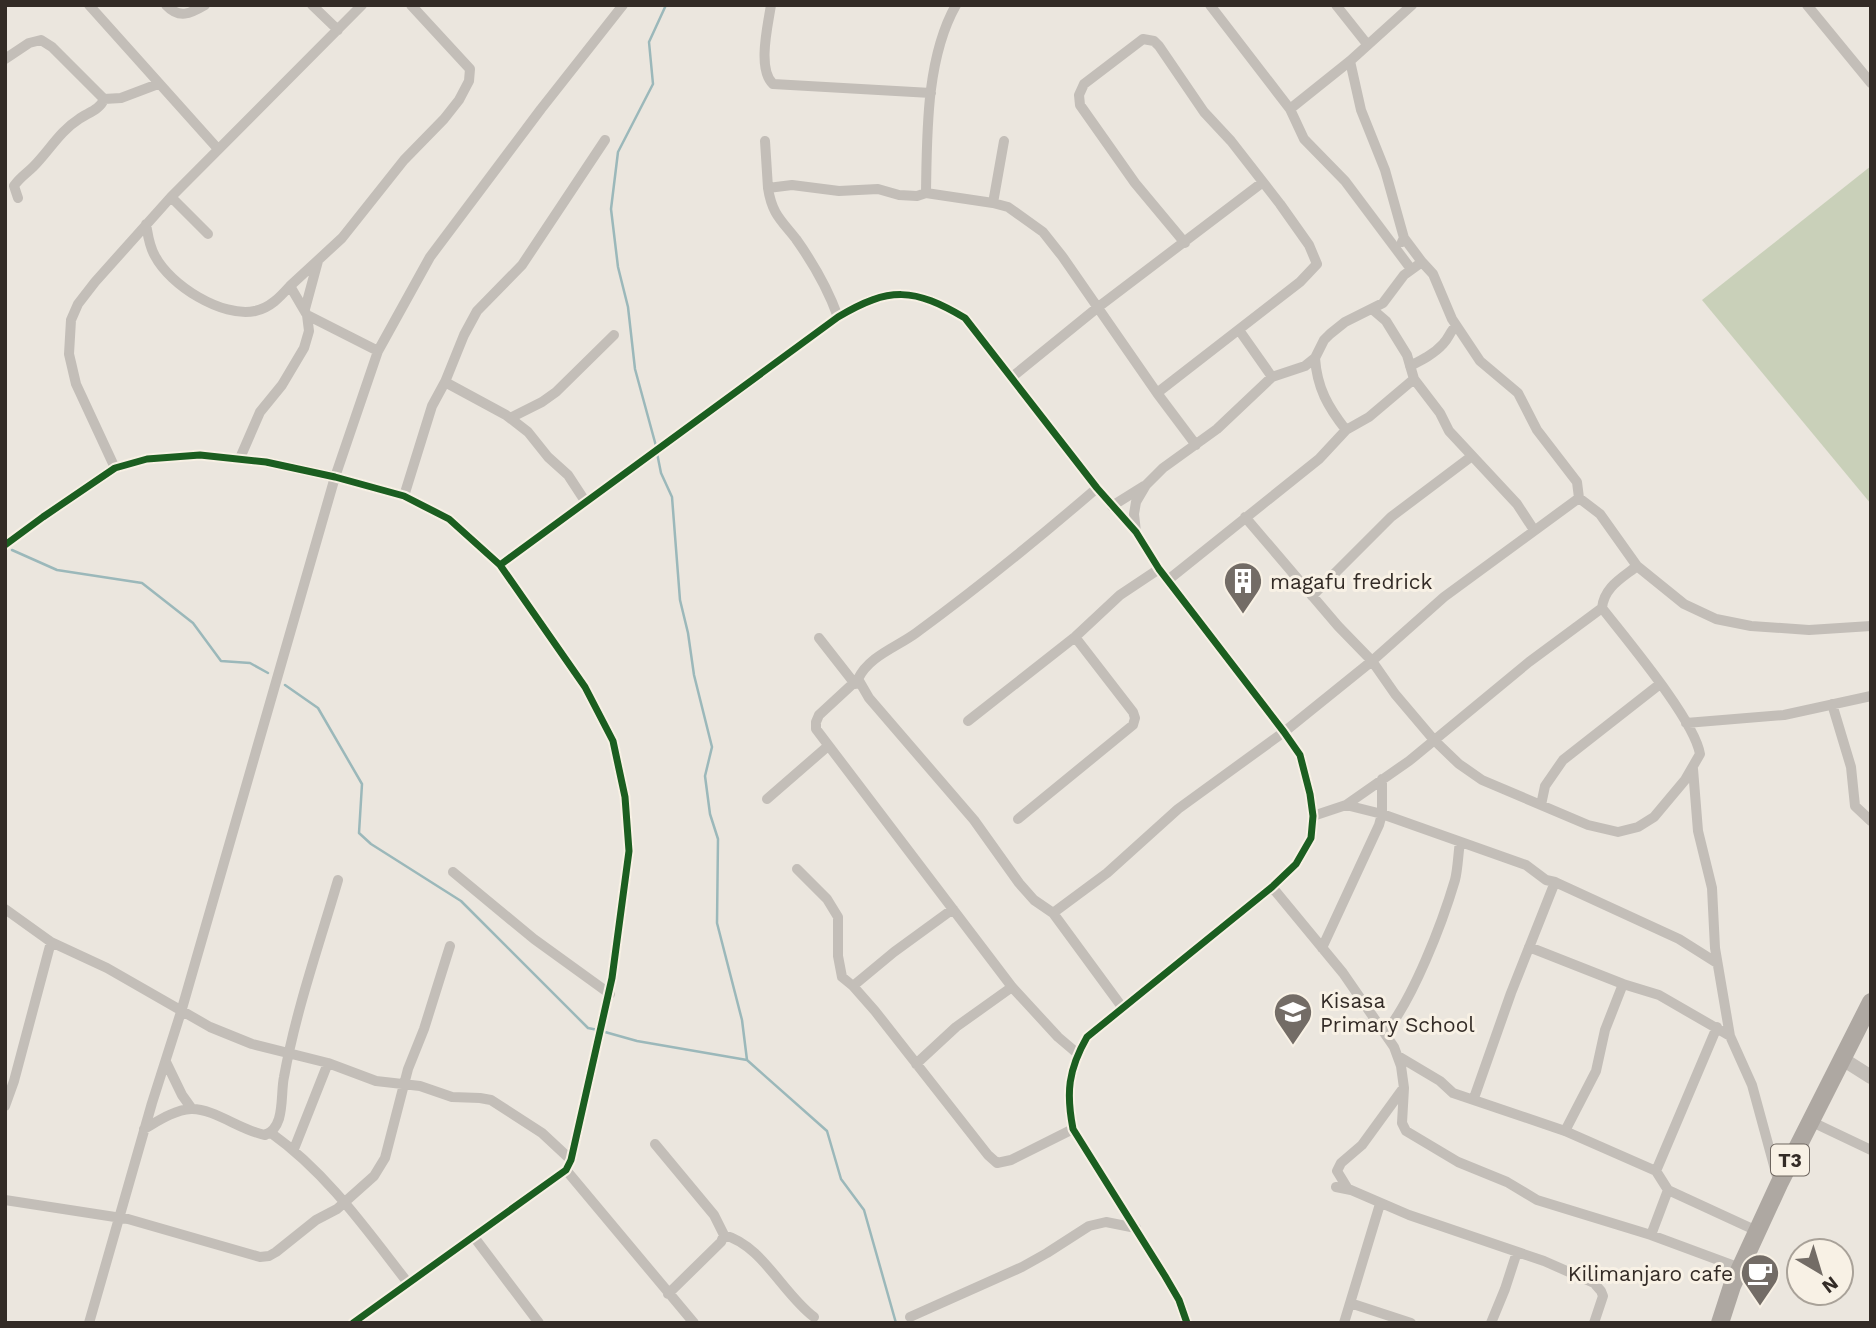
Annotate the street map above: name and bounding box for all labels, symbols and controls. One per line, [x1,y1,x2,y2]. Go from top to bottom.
building icon: magafu fredrick [1222,560,1264,615]
place label: magafu fredrick [1270,569,1433,594]
place label: Kisasa Primary School [1320,988,1475,1037]
school or university icon: Kisasa Primary School [1272,991,1314,1046]
road number: T3 [1771,1144,1809,1176]
north arrow [1785,1237,1855,1307]
cafe icon: Kilimanjaro cafe [1739,1252,1781,1307]
place label: Kilimanjaro cafe [1568,1261,1733,1286]
text: N [1818,1272,1843,1298]

